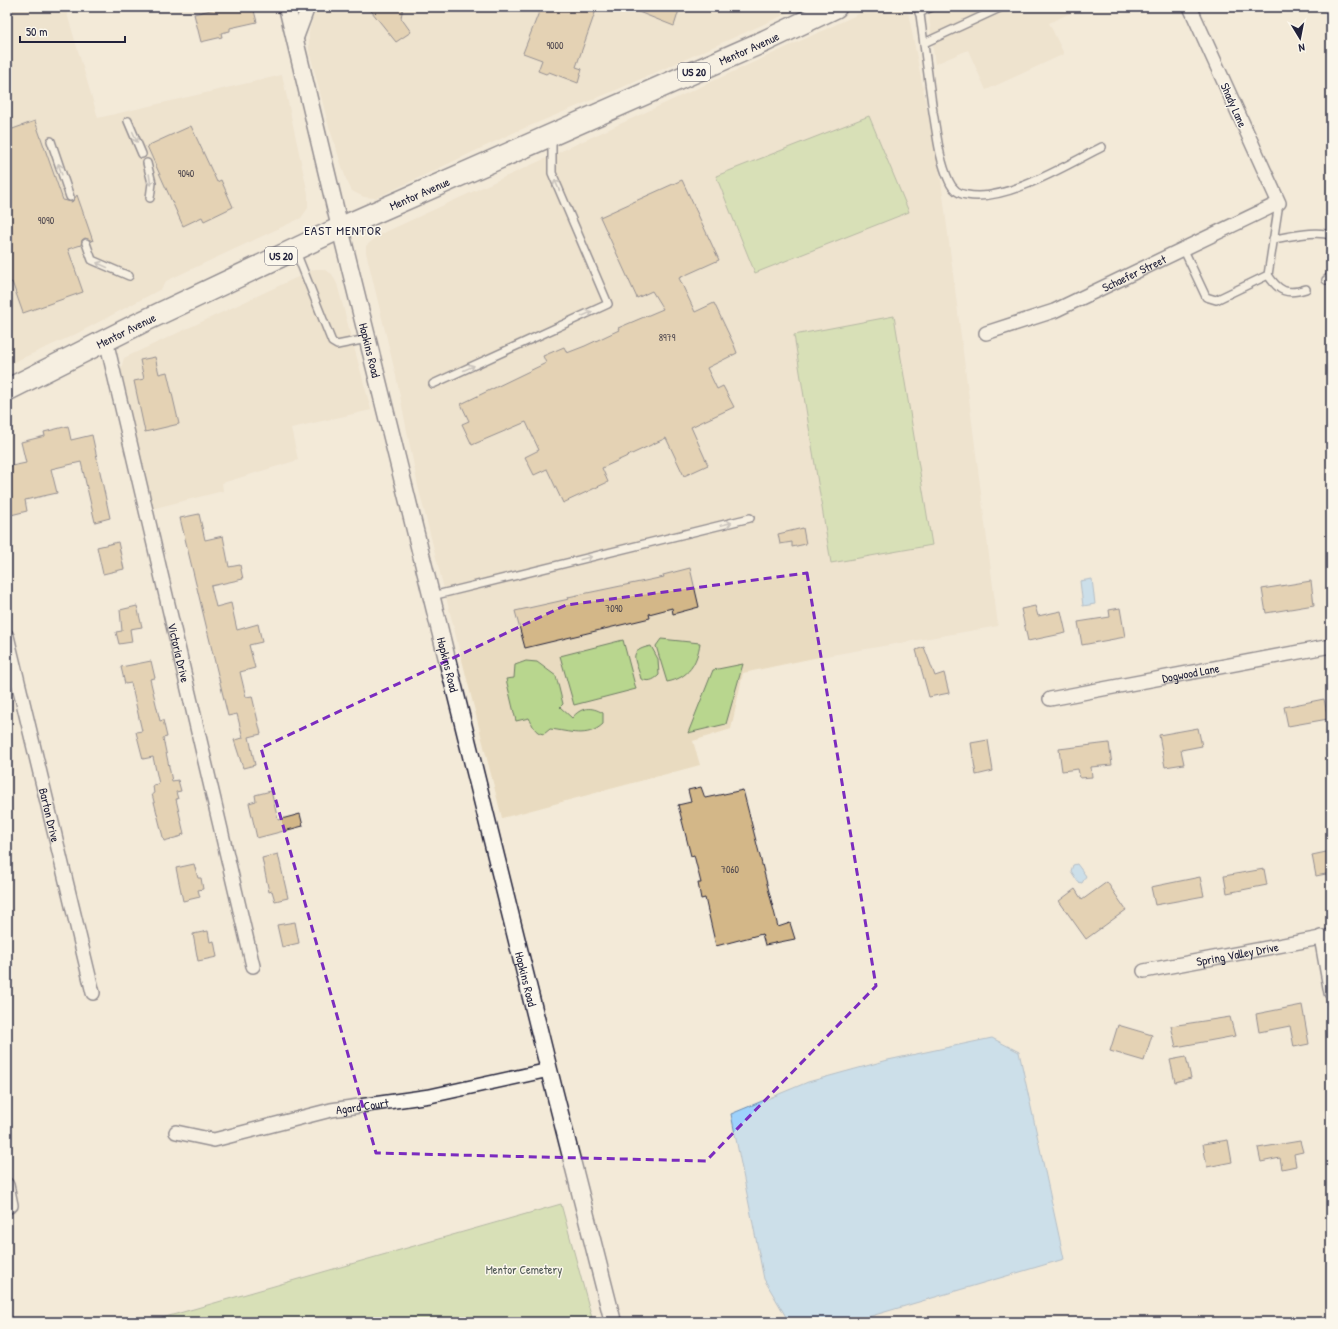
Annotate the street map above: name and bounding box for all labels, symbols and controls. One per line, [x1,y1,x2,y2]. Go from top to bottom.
scale bar [20,18,125,44]
north arrow [1280,18,1320,58]
text: 50 m [26,23,47,40]
street label: Mentor Avenue [716,27,782,69]
house number: 9000 [546,39,564,52]
text: N [1297,40,1306,55]
road number: US 20 [678,63,710,81]
street label: Shady Lane [1217,80,1251,130]
one-way arrow [132,131,140,143]
one-way arrow [56,164,64,176]
house number: 9040 [178,167,195,180]
street label: Mentor Avenue [387,172,452,214]
one-way arrow [147,173,154,186]
one-way arrow [553,179,560,191]
house number: 9090 [38,214,55,227]
district label: EAST MENTOR [304,221,382,239]
road number: US 20 [265,247,297,265]
street label: Schaefer Street [1099,250,1169,295]
one-way arrow [96,261,108,268]
street label: Mentor Avenue [93,308,158,352]
one-way arrow [580,310,592,317]
street label: Hopkins Road [355,321,385,379]
house number: 8979 [659,331,676,344]
one-way arrow [462,364,474,371]
one-way arrow [719,519,732,527]
one-way arrow [580,554,593,561]
house number: 7090 [605,602,623,615]
street label: Victoria Drive [164,621,195,684]
street label: Hopkins Road [433,635,463,694]
street label: Dogwood Lane [1160,659,1221,686]
street label: Barton Drive [35,786,65,844]
house number: 7060 [721,863,739,876]
street label: Spring Valley Drive [1195,937,1280,970]
street label: Hopkins Road [511,950,541,1008]
street label: Agard Court [335,1093,390,1118]
park label: Mentor Cemetery [486,1261,562,1278]

